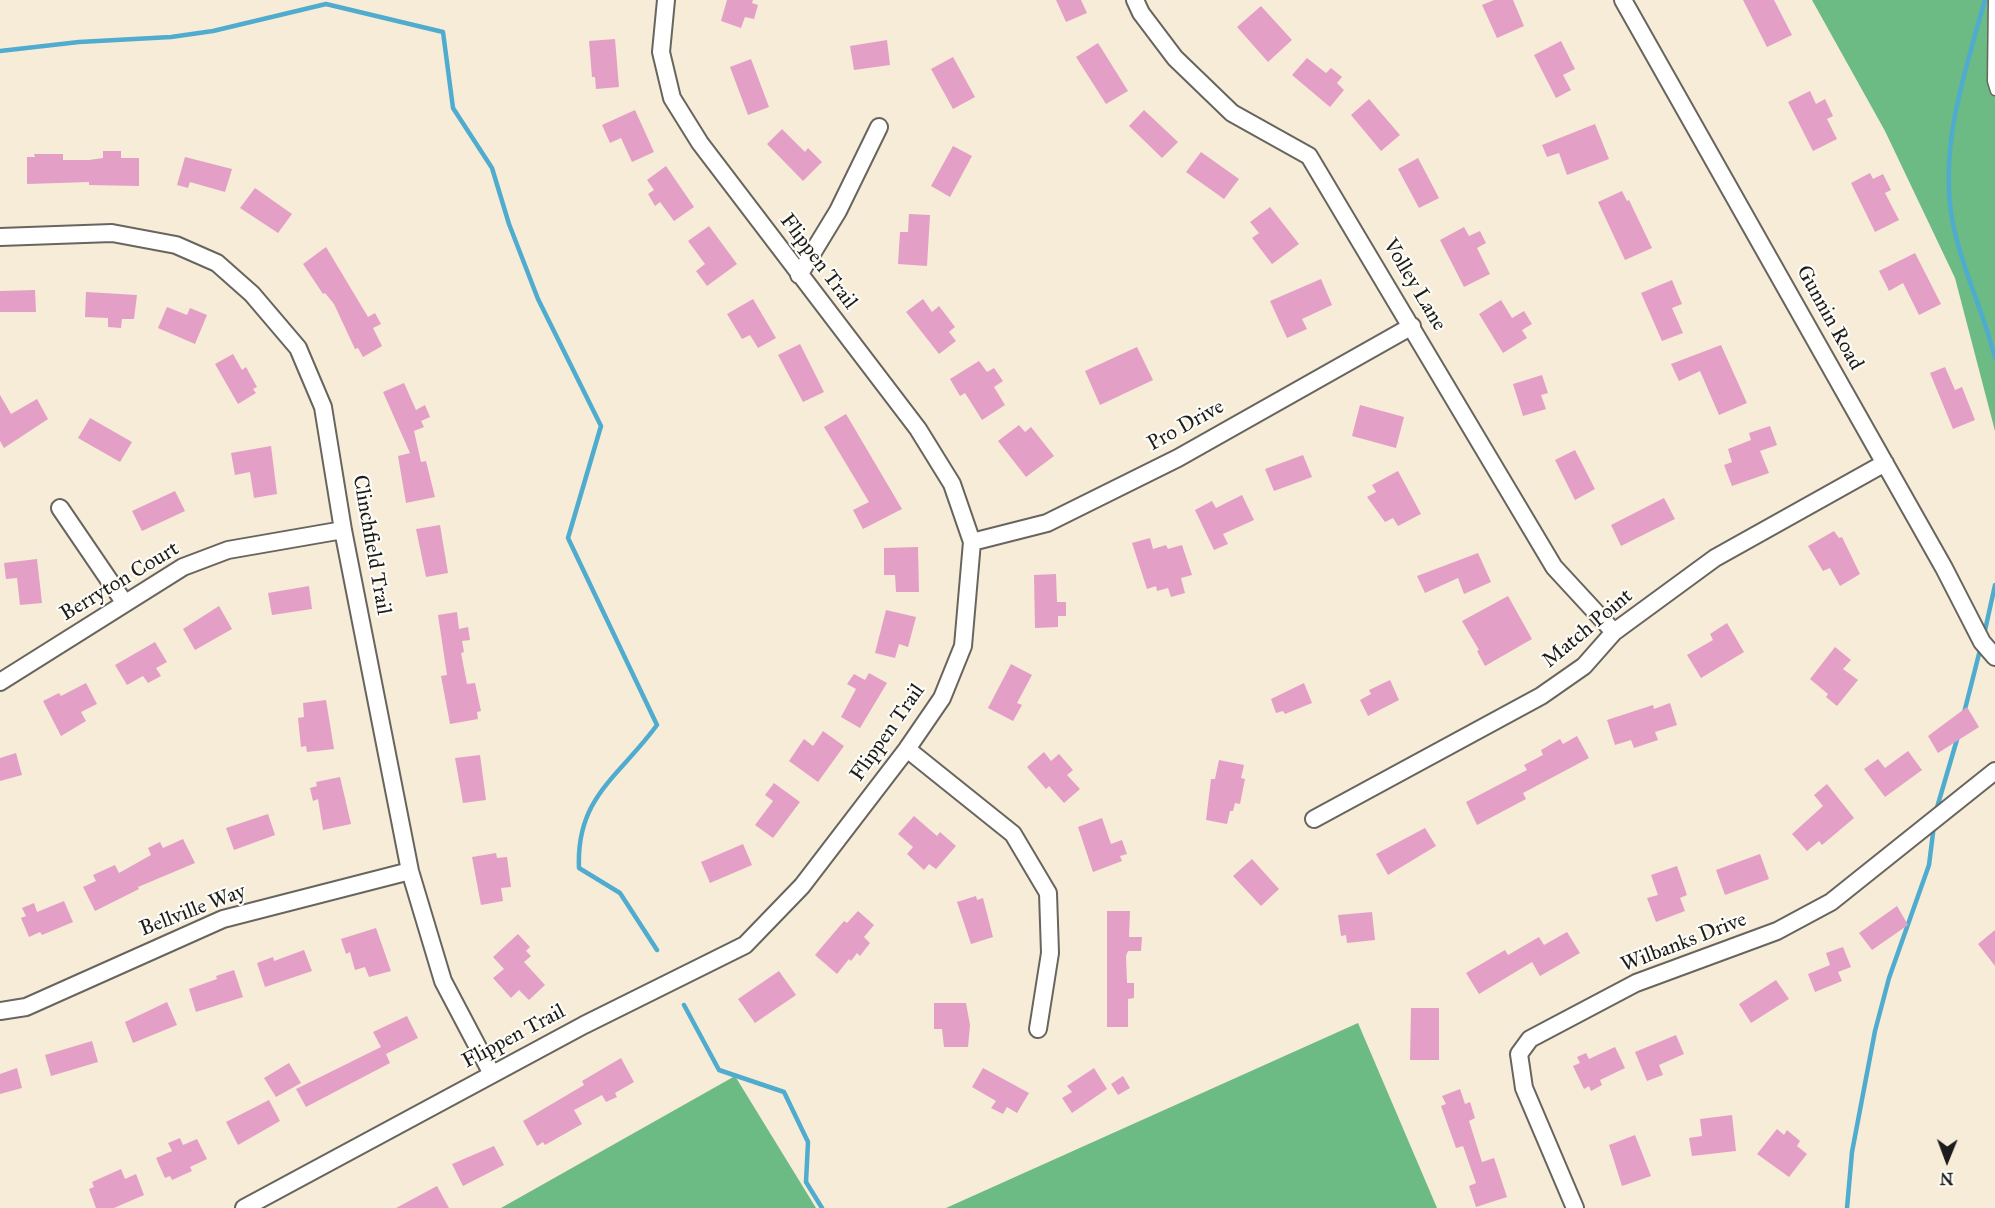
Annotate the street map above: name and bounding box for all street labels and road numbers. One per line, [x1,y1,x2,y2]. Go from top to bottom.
street label: Flippen Trail [774,209,862,315]
street label: Volley Lane [1377,235,1451,335]
street label: Gunnin Road [1790,261,1868,375]
street label: Pro Drive [1143,395,1229,457]
street label: Clinchfield Trail [346,473,396,617]
street label: Berryton Court [56,537,184,627]
street label: Match Point [1538,584,1638,674]
street label: Flippen Trail [845,680,931,786]
street label: Bellville Way [136,879,250,943]
street label: Wilbanks Drive [1618,908,1750,978]
street label: Flippen Trail [458,999,570,1075]

